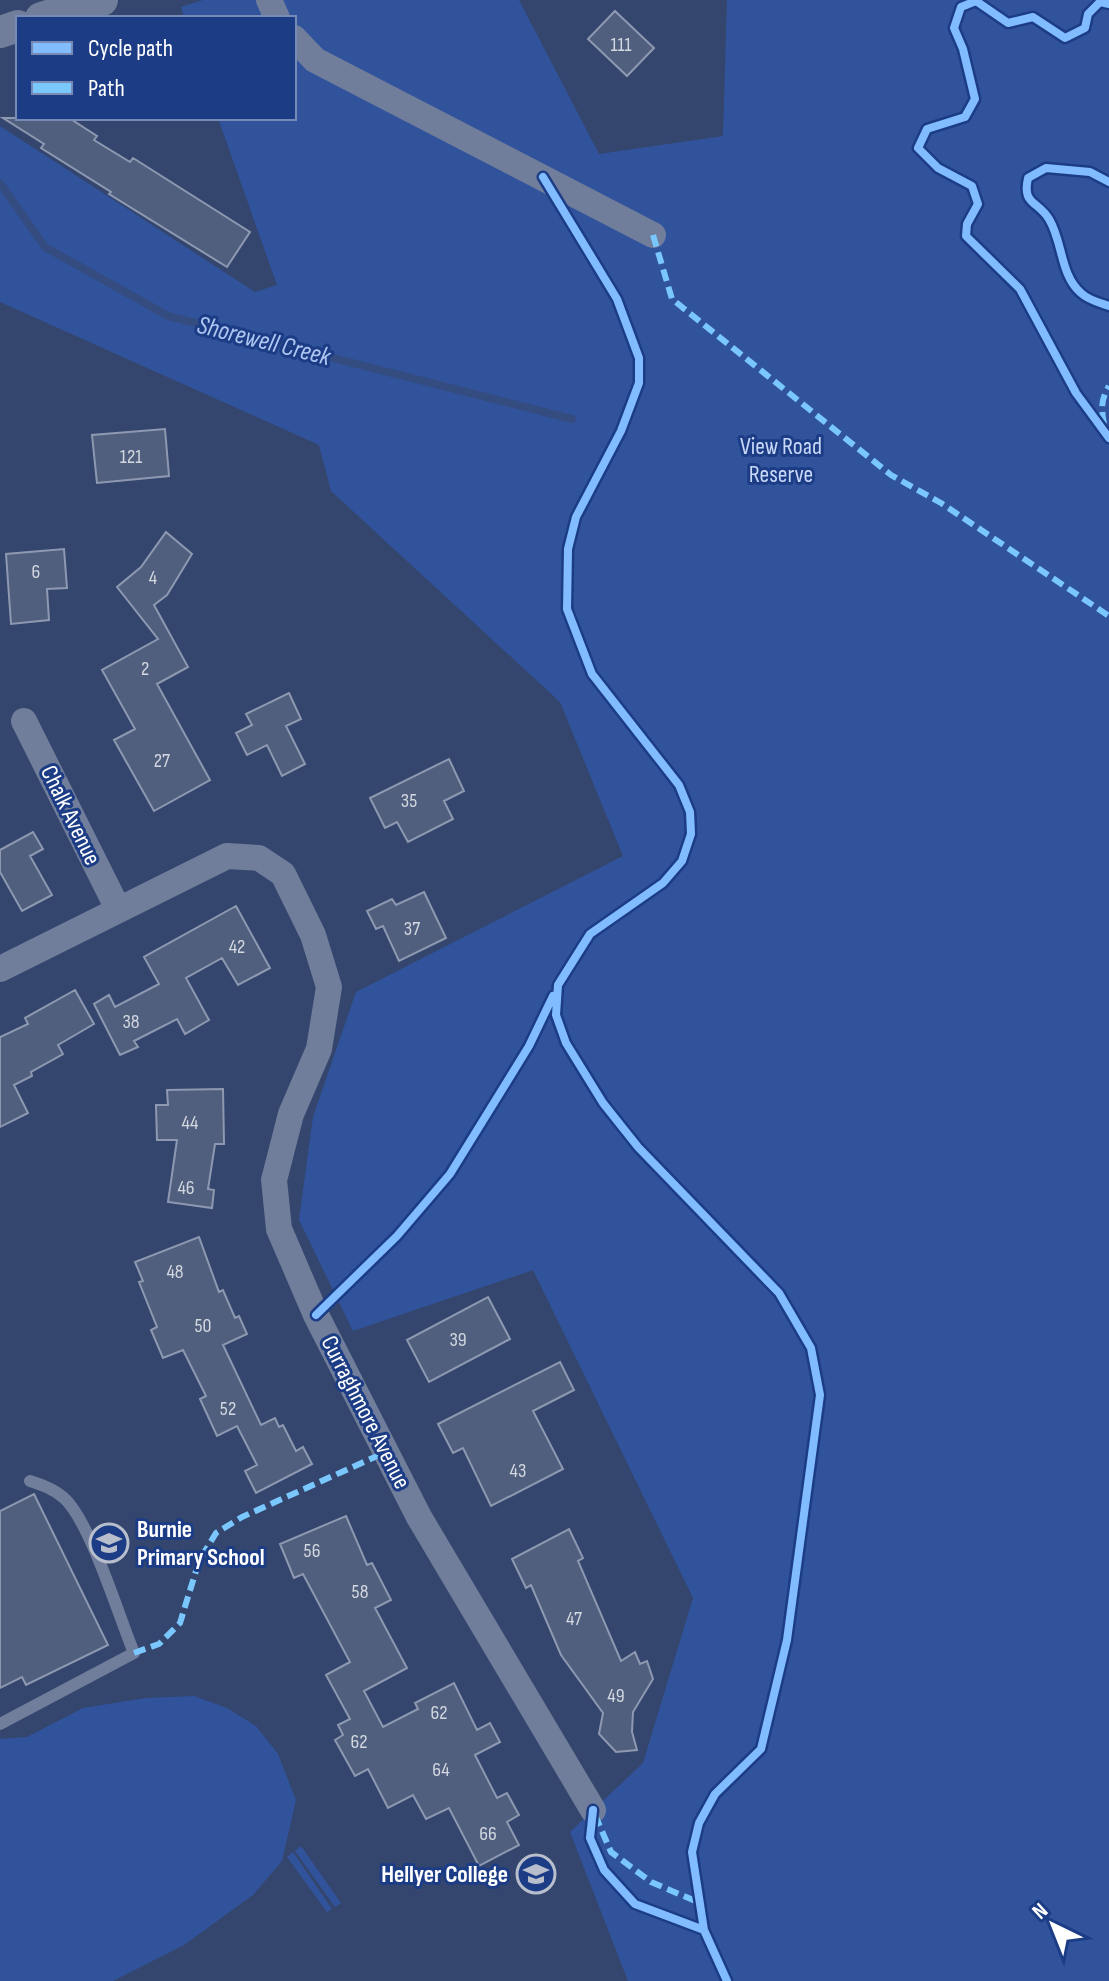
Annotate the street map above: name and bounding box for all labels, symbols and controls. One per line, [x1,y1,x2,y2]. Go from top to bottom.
legend [16,16,296,120]
house number: 111 [611,33,632,57]
text: Cycle path [88,34,173,63]
text: Path [88,74,125,103]
water label: Shorewell Creek [194,310,335,373]
park label: View Road Reserve [740,432,822,489]
house number: 121 [120,445,142,469]
house number: 6 [32,560,40,584]
house number: 4 [149,566,157,590]
house number: 2 [141,657,149,681]
house number: 27 [154,749,170,773]
street label: Chalk Avenue [34,761,107,870]
house number: 35 [401,789,417,813]
house number: 37 [404,917,420,941]
house number: 42 [229,935,245,959]
house number: 38 [122,1010,140,1034]
house number: 44 [182,1111,198,1135]
house number: 46 [177,1176,195,1200]
house number: 48 [166,1260,184,1284]
house number: 50 [195,1314,211,1338]
house number: 39 [449,1328,467,1352]
street label: Curraghmore Avenue [314,1331,417,1494]
house number: 52 [220,1397,236,1421]
house number: 43 [510,1459,526,1483]
place label: Burnie Primary School [137,1515,265,1572]
school or university icon: Burnie Primary School [88,1522,130,1564]
house number: 56 [304,1539,320,1563]
house number: 58 [352,1580,368,1604]
house number: 47 [566,1607,582,1631]
house number: 49 [607,1684,625,1708]
house number: 62 [430,1701,448,1725]
house number: 62 [350,1730,368,1754]
house number: 64 [432,1758,450,1782]
house number: 66 [479,1822,497,1846]
school or university icon: Hellyer College [515,1853,557,1895]
place label: Hellyer College [381,1860,508,1889]
north arrow [1013,1885,1093,1965]
text: N [1027,1898,1054,1925]

